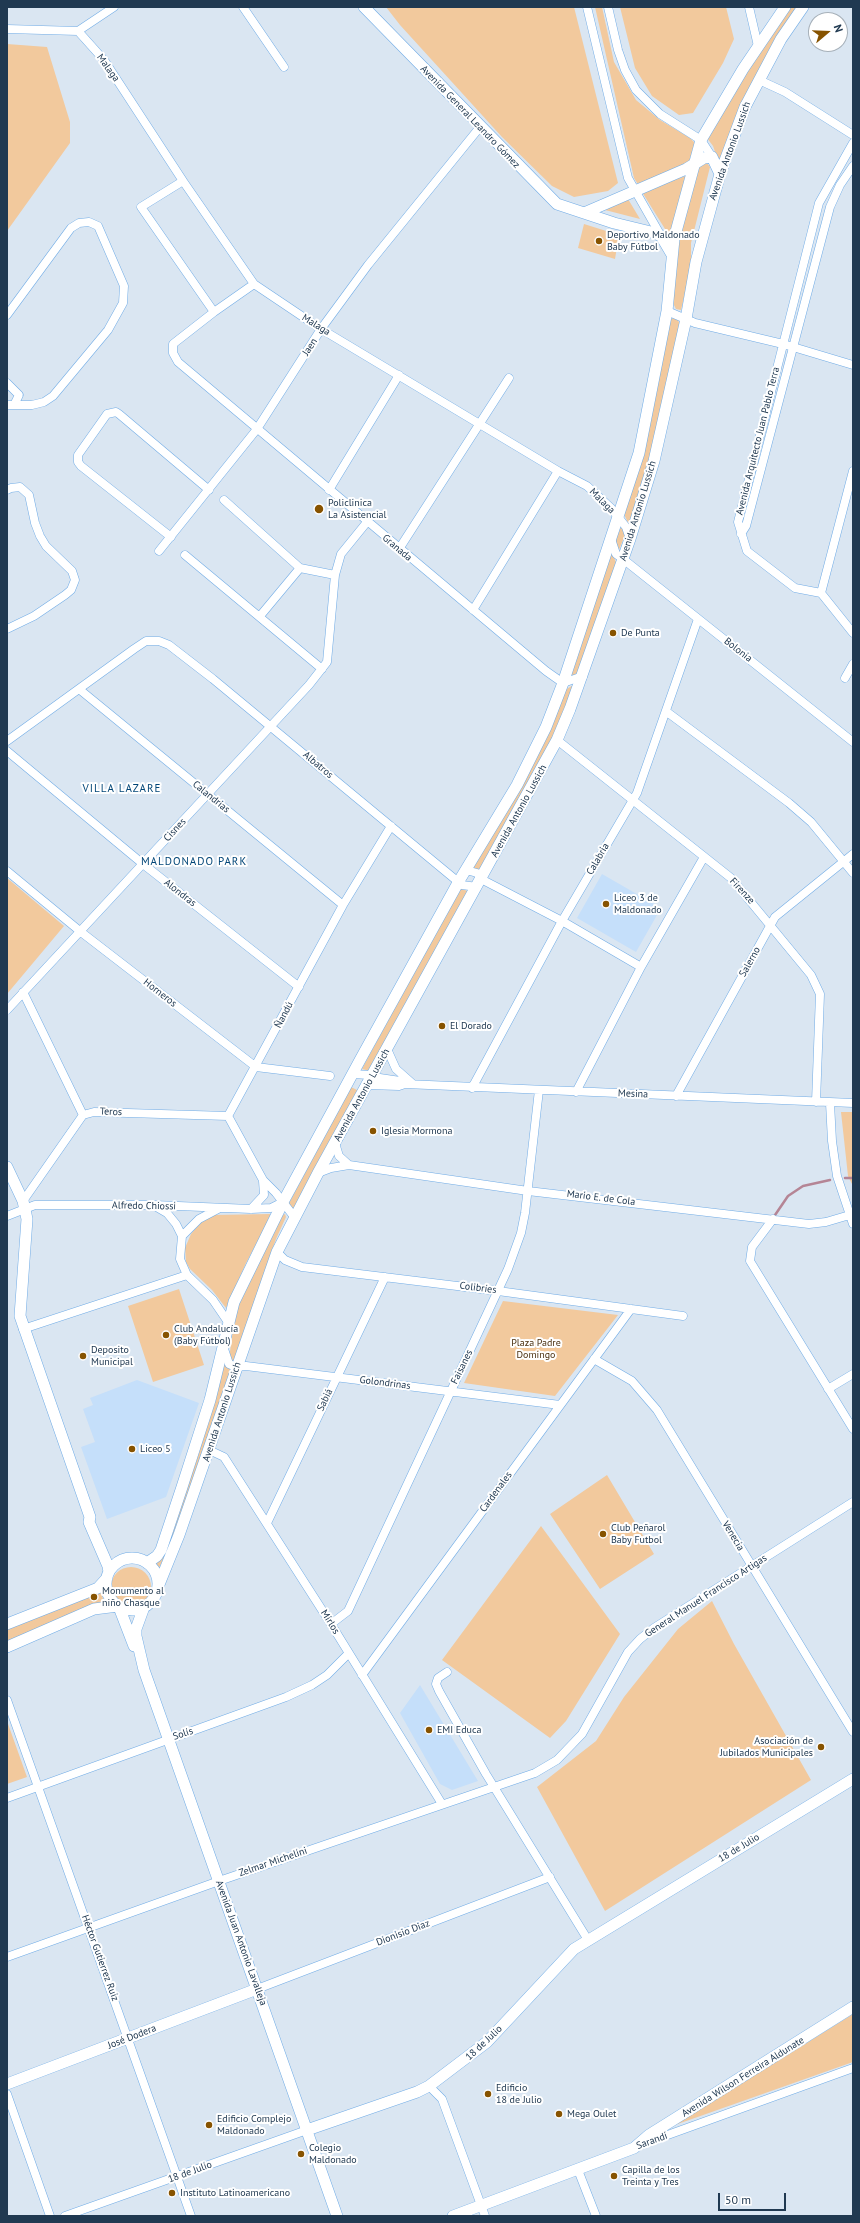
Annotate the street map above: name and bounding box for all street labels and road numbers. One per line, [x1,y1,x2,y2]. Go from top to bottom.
street label: Malaga [94,52,122,84]
street label: Avenida General Leandro Gómez [418,63,522,171]
street label: Avenida Antonio Lussich [707,100,753,202]
street label: Malaga [300,312,332,338]
street label: Jaen [300,336,320,358]
street label: Avenida Arquitecto Juan Pablo Terra [734,366,782,516]
street label: Avenida Antonio Lussich [617,460,659,562]
street label: Malaga [587,486,617,516]
street label: Granada [380,532,414,564]
street label: Bolonia [721,635,755,665]
street label: Albatros [301,749,335,781]
street label: Avenida Antonio Lussich [489,763,549,859]
street label: Calandrias [190,778,232,816]
street label: Cisnes [161,816,189,844]
street label: Calabria [584,841,612,877]
street label: Firenze [727,876,757,906]
street label: Alondras [162,877,198,909]
street label: Salerno [737,945,763,979]
street label: Horneros [141,976,179,1010]
street label: Ñandú [272,1000,296,1030]
street label: Avenida Antonio Lussich [332,1047,392,1143]
street label: Mesina [618,1087,648,1101]
street label: Teros [100,1106,122,1118]
street label: Mario E. de Cola [566,1188,636,1208]
street label: Alfredo Chiossi [112,1199,176,1213]
street label: Colibríes [459,1280,497,1296]
street label: Faisanes [449,1348,475,1386]
street label: Avenida Antonio Lussich [200,1361,244,1463]
street label: Golondrinas [359,1374,411,1392]
street label: Sabiá [315,1387,335,1413]
street label: Cardenales [477,1469,515,1515]
street label: Venecia [719,1519,747,1553]
street label: General Manuel Francisco Artigas [643,1552,769,1640]
street label: Mirlos [318,1608,342,1636]
street label: Solís [171,1725,195,1743]
street label: 18 de Julio [716,1831,762,1865]
street label: Zelmar Michelini [237,1845,309,1879]
street label: Avenida Juan Antonio Lavalleja [213,1879,269,2007]
street label: Héctor Gutierrez Ruiz [79,1913,121,2003]
street label: Dionisio Diaz [375,1917,431,1949]
street label: José Dodera [106,2022,158,2052]
street label: 18 de Julio [463,2023,505,2063]
street label: Avenida Wilson Ferreira Aldunate [680,2034,806,2120]
street label: Sarandí [635,2130,669,2152]
street label: 18 de Julio [166,2159,214,2185]

